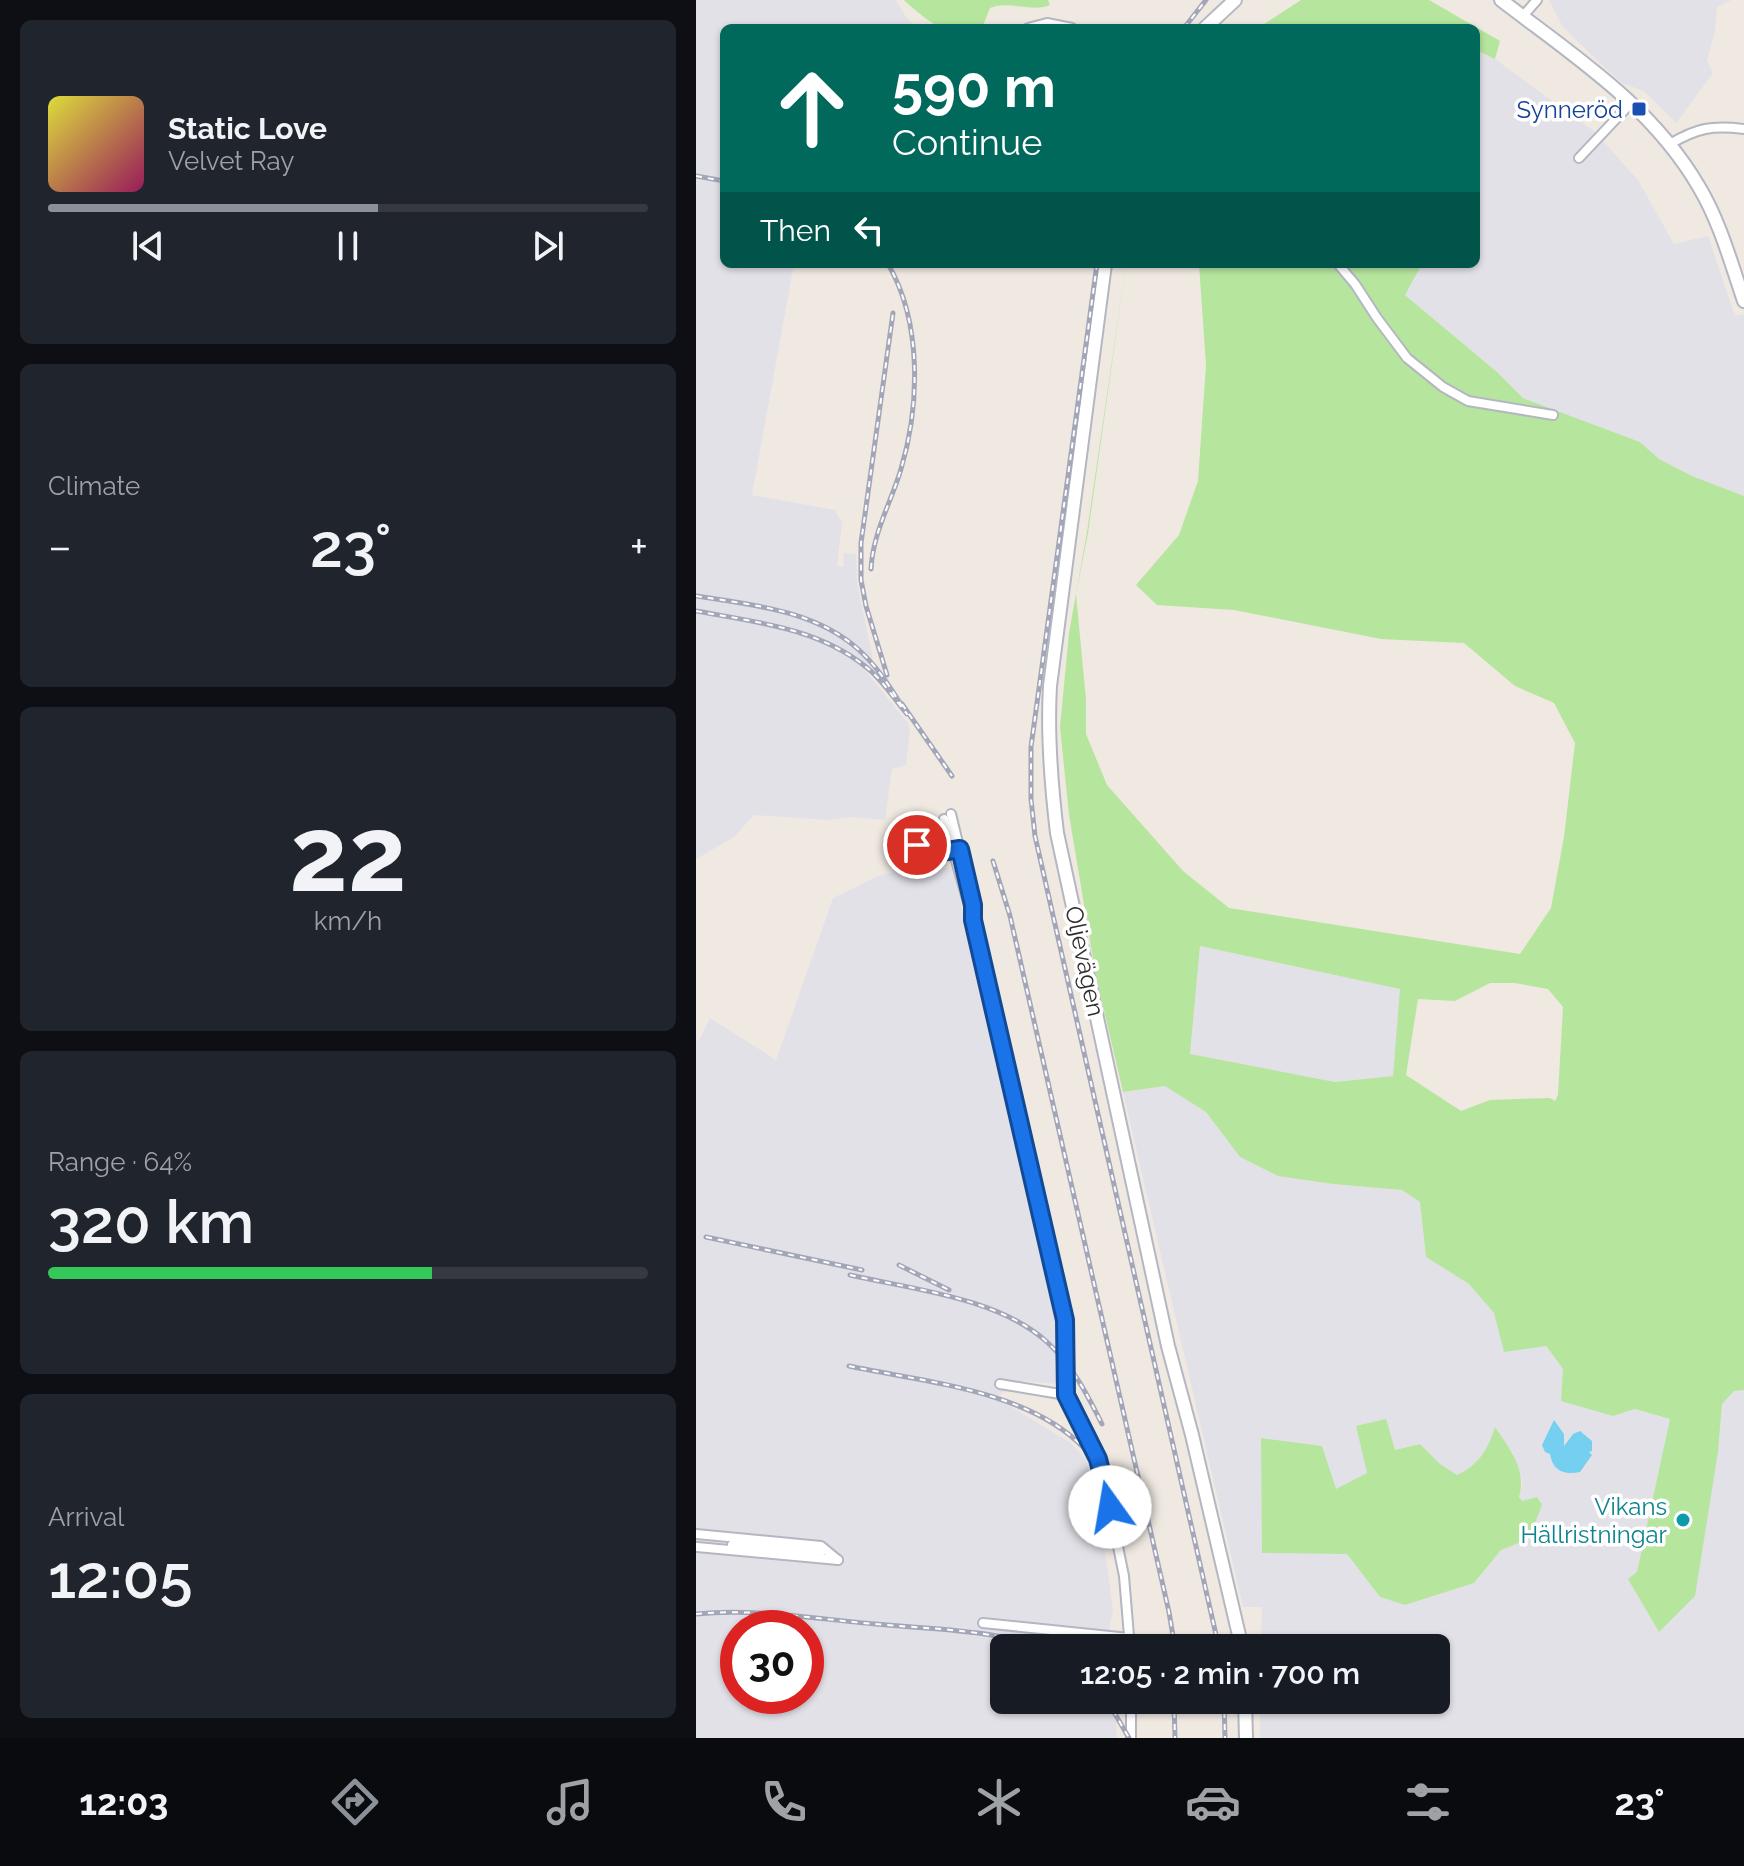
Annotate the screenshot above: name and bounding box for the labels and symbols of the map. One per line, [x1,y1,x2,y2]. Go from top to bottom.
place label: Synneröd [1517,95,1623,124]
marker: Synneröd [1630,100,1648,118]
pin [883,811,951,879]
street label: Oljevägen [1059,903,1111,1019]
position arrow [1068,1465,1152,1549]
place label: Vikans Hällristningar [1520,1492,1668,1549]
marker: Vikans Hällristningar [1674,1511,1692,1529]
speed limit sign: 30 [720,1610,824,1714]

